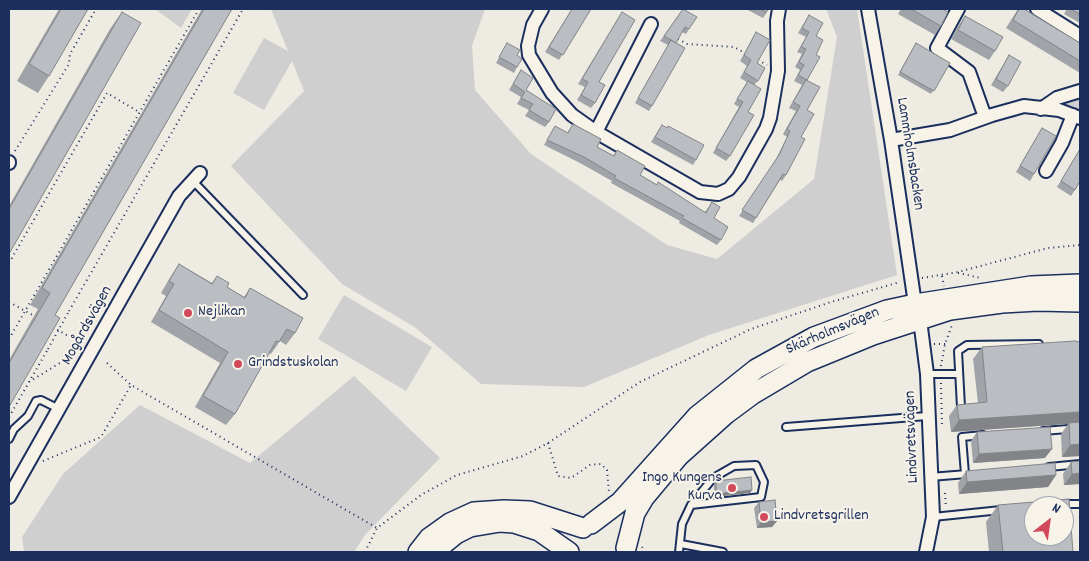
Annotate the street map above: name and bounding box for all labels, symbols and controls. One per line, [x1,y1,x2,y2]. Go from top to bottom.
street label: Lammholmsbacken [891,96,927,212]
street label: Mogårdsvägen [58,283,118,369]
place label: Nejlikan [198,303,245,323]
street label: Skärholmsvägen [783,304,883,360]
marker: Nejlikan [182,307,194,319]
place label: Grindstuskolan [248,354,338,374]
marker: Grindstuskolan [232,358,244,370]
street label: Lindvretsvägen [902,390,924,484]
place label: Ingo Kungens Kurva [642,469,722,507]
marker: Ingo Kungens Kurva [726,482,738,494]
north arrow [1024,496,1074,546]
text: N [1048,498,1064,519]
place label: Lindvretsgrillen [774,507,869,527]
marker: Lindvretsgrillen [758,511,770,523]

